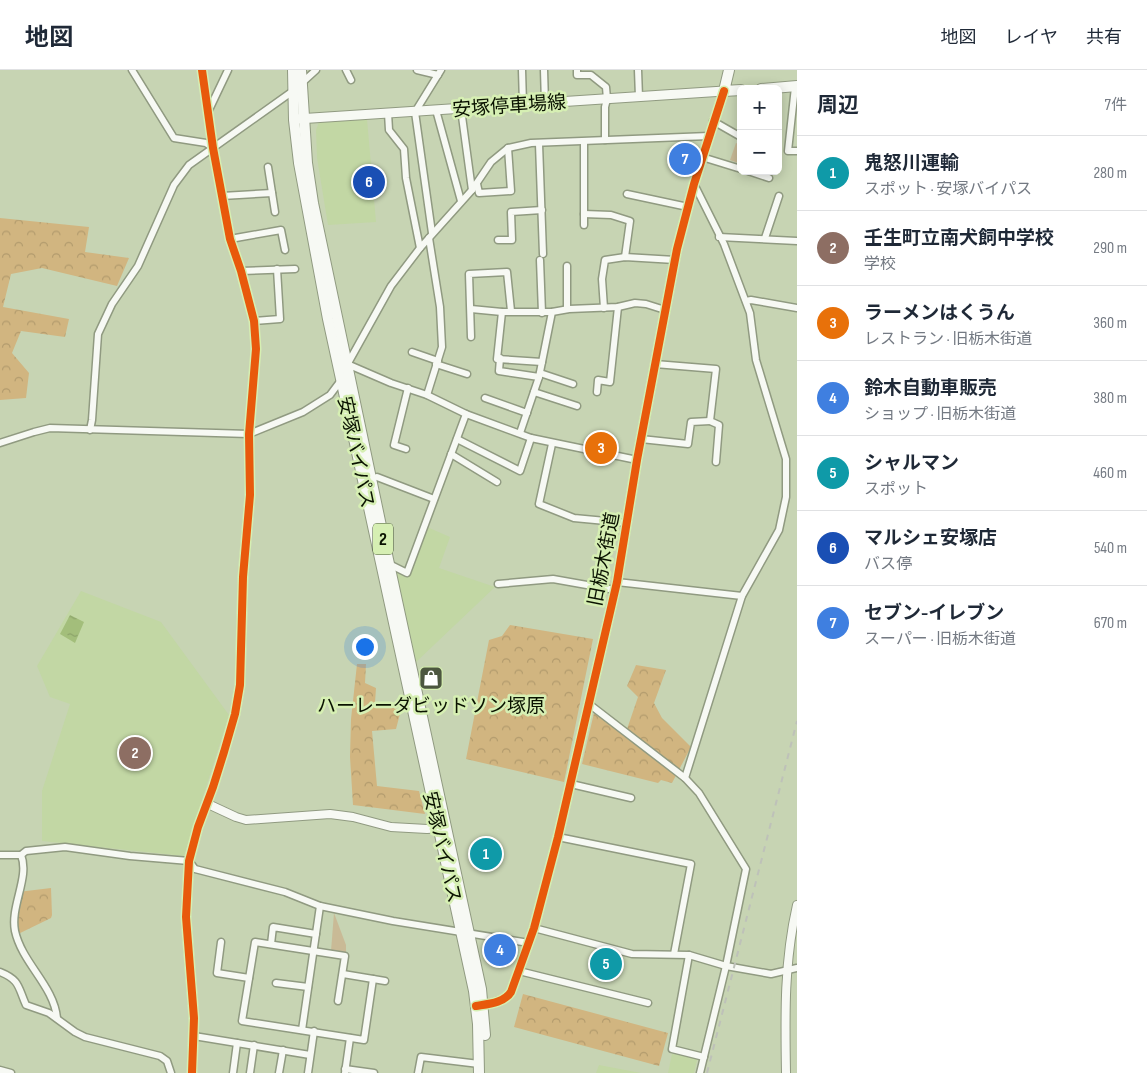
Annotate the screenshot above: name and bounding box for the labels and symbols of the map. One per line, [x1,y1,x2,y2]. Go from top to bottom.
street label: 安塚停車場線 [451,91,567,122]
pin: 7 [669,140,701,178]
pin: 6 [353,163,385,201]
street label: 安塚バイパス [332,394,379,510]
pin: 3 [585,429,617,467]
street label: 旧栃木街道 [584,510,625,608]
road number: 2 [373,524,393,554]
your location [352,634,378,660]
shop icon: ハーレーダビッドソン塚原 [418,665,444,691]
place label: ハーレーダビッドソン塚原 [317,695,545,718]
pin: 2 [119,734,151,772]
street label: 安塚バイパス [418,789,466,905]
pin: 1 [470,835,502,873]
pin: 4 [484,931,516,969]
pin: 5 [590,945,622,983]

